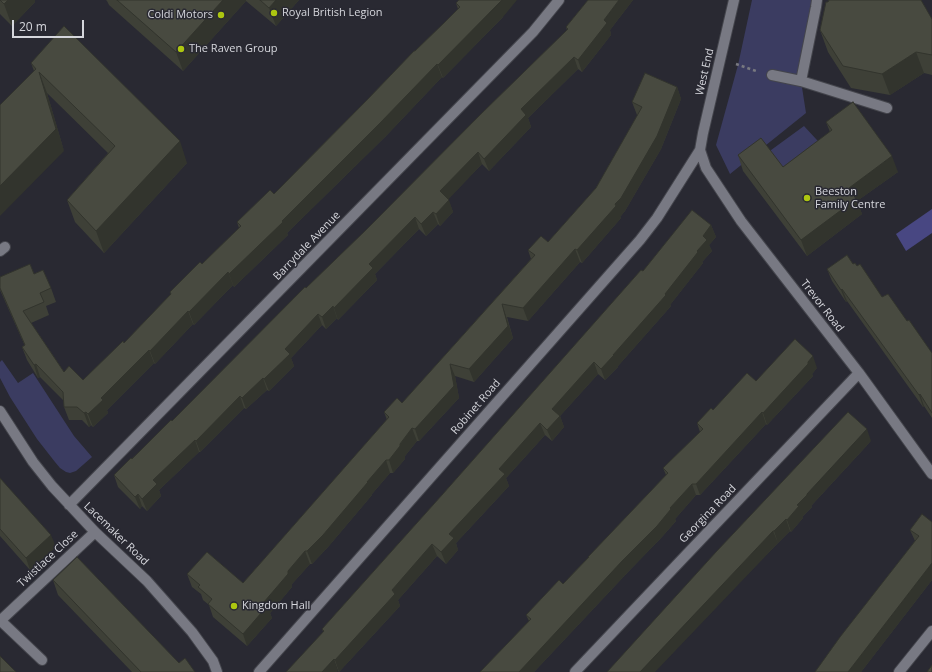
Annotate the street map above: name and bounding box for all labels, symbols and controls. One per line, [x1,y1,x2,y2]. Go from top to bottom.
place label: Royal British Legion [282,6,383,20]
place label: Coldi Motors [148,8,213,22]
marker: Royal British Legion [269,8,279,18]
marker: Coldi Motors [216,10,226,20]
scale bar [14,12,86,38]
text: 20 m [19,18,47,35]
place label: The Raven Group [189,42,278,56]
marker: The Raven Group [176,44,186,54]
street label: West End [693,47,717,97]
place label: Beeston Family Centre [815,185,885,211]
marker: Beeston Family Centre [802,193,812,203]
street label: Barrydale Avenue [271,209,343,283]
street label: Trevor Road [798,277,846,335]
street label: Robinet Road [448,377,504,437]
street label: Georgina Road [677,482,739,546]
street label: Lacemaker Road [81,500,151,568]
street label: Twistlace Close [15,528,81,590]
place label: Kingdom Hall [242,599,310,613]
marker: Kingdom Hall [229,601,239,611]

